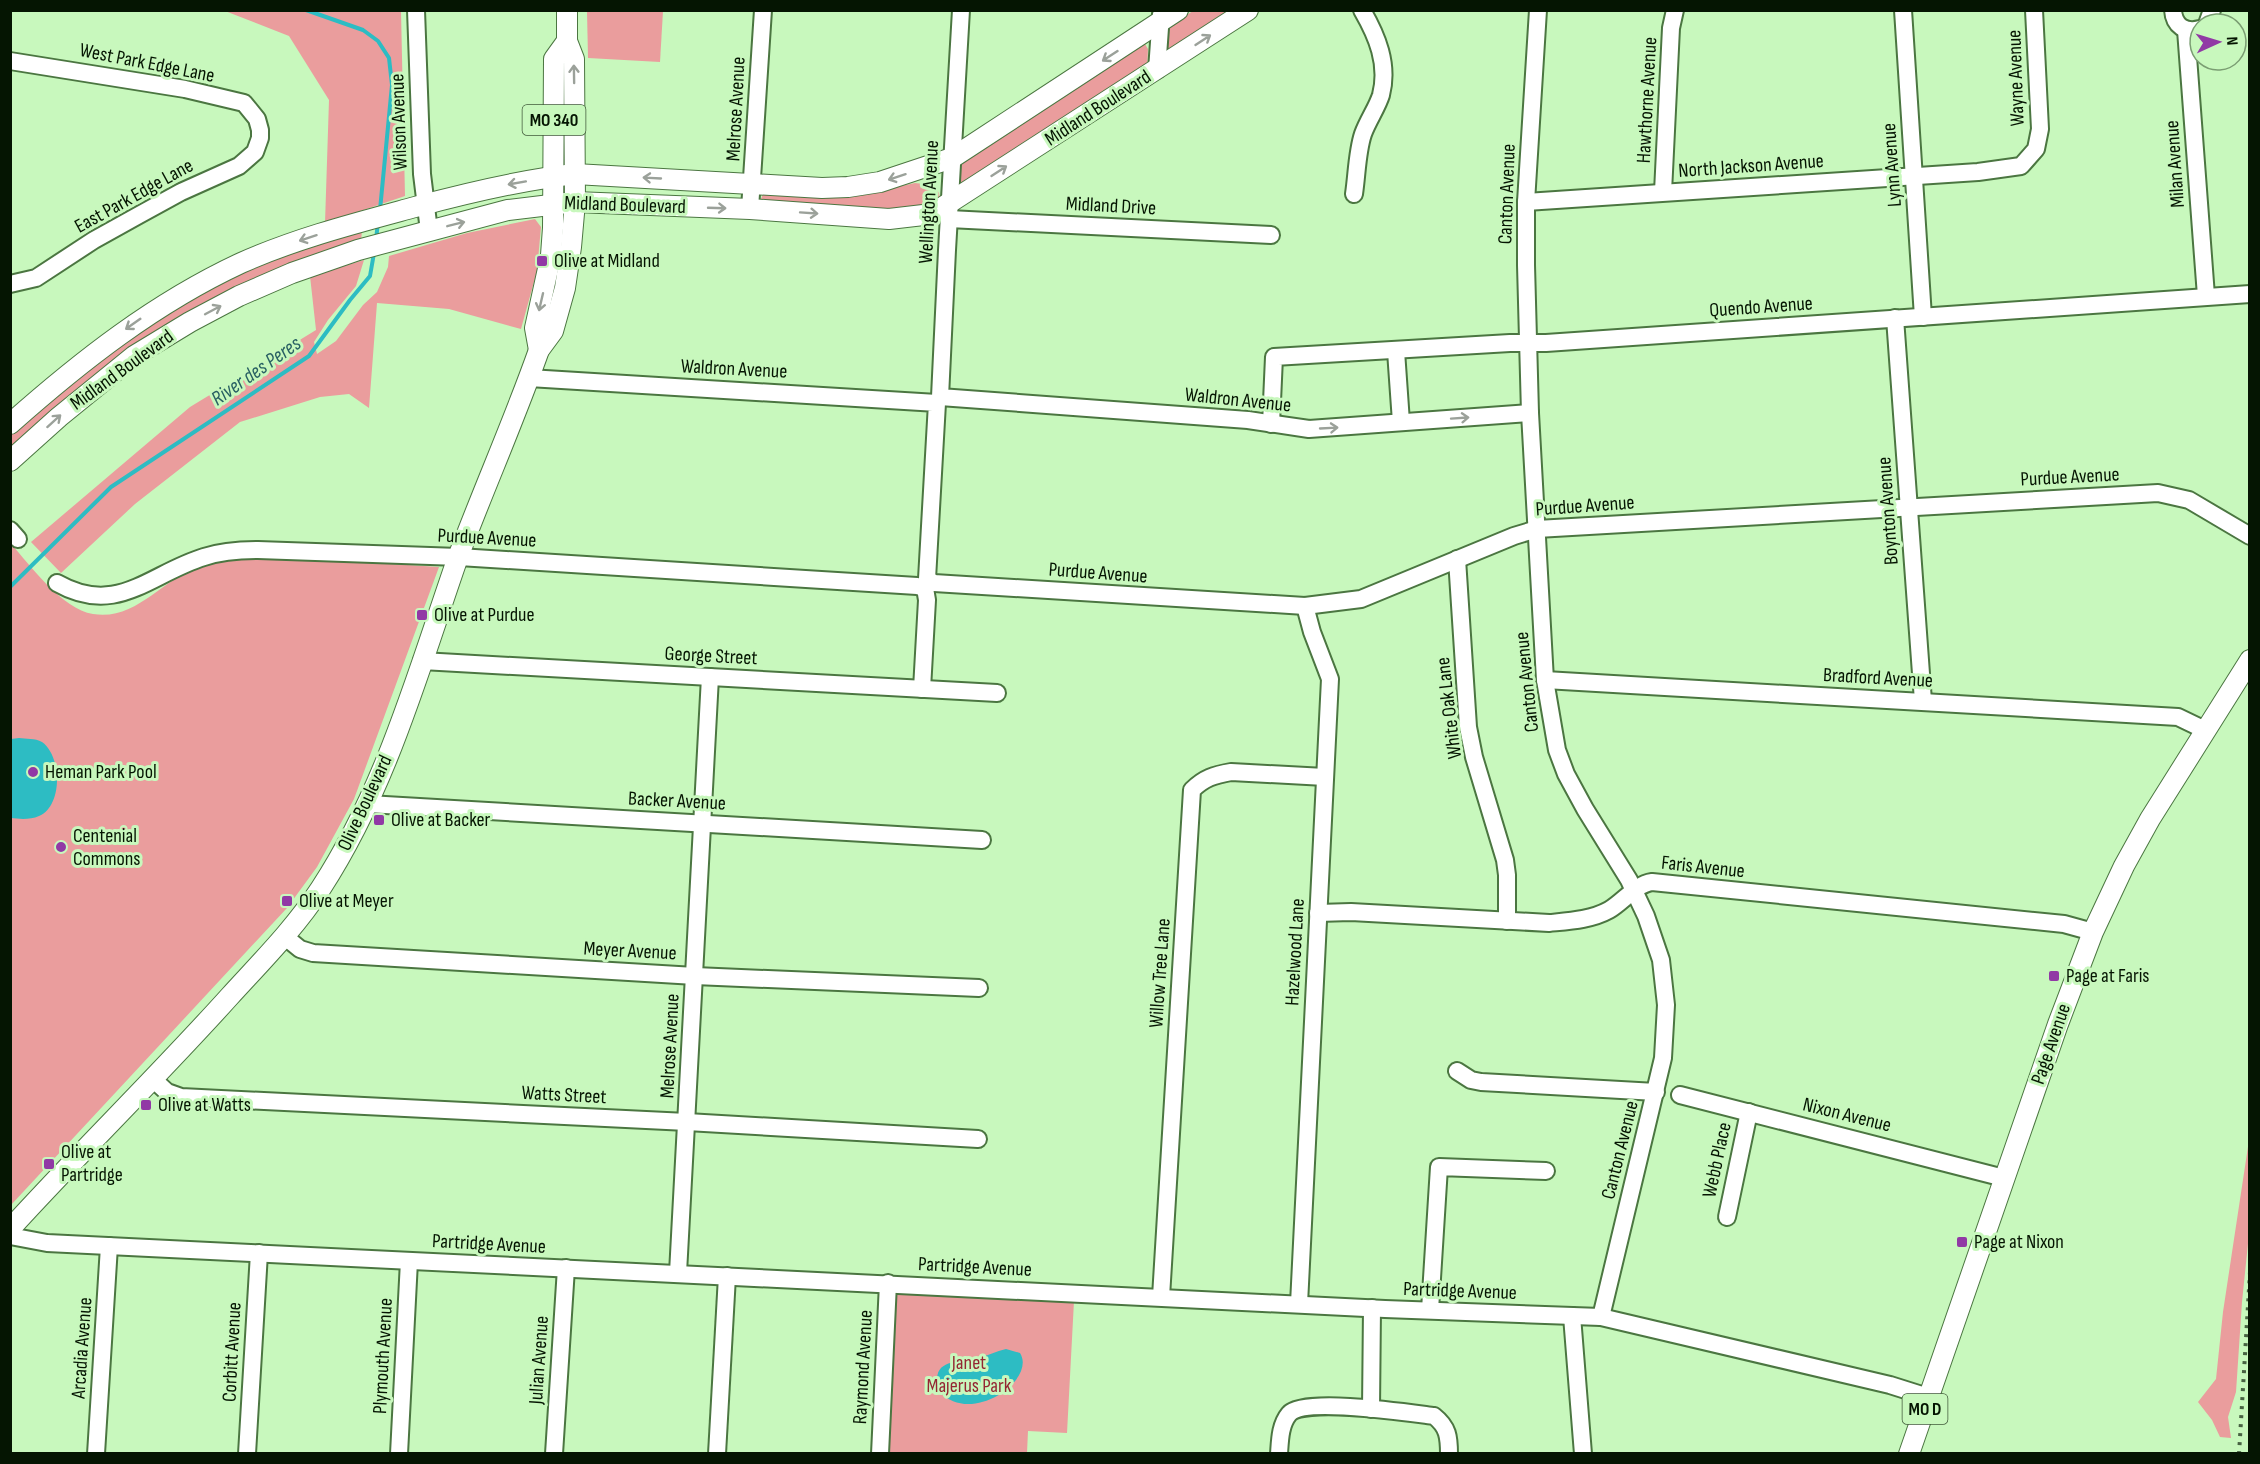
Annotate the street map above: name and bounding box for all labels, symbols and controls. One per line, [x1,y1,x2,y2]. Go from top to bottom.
north arrow [2188,12,2248,72]
street label: Wayne Avenue [2002,29,2030,127]
one-way arrow [1194,34,1211,47]
street label: Hawthorne Avenue [1632,36,1662,164]
text: N [2222,36,2241,46]
street label: West Park Edge Lane [78,38,216,88]
one-way arrow [1102,50,1119,62]
street label: Melrose Avenue [721,56,751,162]
one-way arrow [568,64,580,84]
street label: Midland Boulevard [1041,65,1155,151]
street label: Wilson Avenue [385,73,413,171]
road number: MO 340 [522,105,586,135]
street label: Milan Avenue [2160,119,2190,209]
street label: Lynn Avenue [1877,122,1907,208]
street label: Wellington Avenue [914,140,944,264]
street label: Canton Avenue [1493,143,1521,245]
street label: North Jackson Avenue [1678,149,1824,183]
street label: East Park Edge Lane [71,154,197,238]
one-way arrow [991,165,1008,178]
one-way arrow [888,172,906,183]
one-way arrow [643,173,663,184]
one-way arrow [508,178,527,189]
street label: Midland Boulevard [564,191,686,219]
street label: Midland Drive [1065,192,1157,220]
one-way arrow [706,202,726,213]
one-way arrow [798,208,818,219]
one-way arrow [446,217,465,229]
one-way arrow [299,233,318,244]
place label: Olive at Midland [554,249,660,273]
marker: Olive at Midland [535,254,549,268]
street label: Quendo Avenue [1709,291,1813,323]
one-way arrow [535,292,546,312]
one-way arrow [204,304,221,316]
one-way arrow [126,318,142,330]
street label: Midland Boulevard [66,325,178,415]
water label: River des Peres [206,331,306,411]
street label: Waldron Avenue [680,354,788,384]
street label: Waldron Avenue [1184,382,1292,418]
one-way arrow [1449,412,1469,423]
one-way arrow [46,414,61,428]
one-way arrow [1318,422,1338,433]
street label: Boynton Avenue [1872,456,1904,566]
street label: Purdue Avenue [2020,462,2120,492]
street label: Purdue Avenue [1535,491,1635,521]
street label: Purdue Avenue [437,523,537,553]
street label: Purdue Avenue [1048,558,1148,588]
place label: Olive at Purdue [434,603,534,627]
marker: Olive at Purdue [415,608,429,622]
street label: Canton Avenue [1510,631,1544,733]
street label: George Street [664,642,758,670]
street label: White Oak Lane [1431,656,1467,760]
street label: Bradford Avenue [1823,663,1933,693]
street label: Olive Boulevard [332,751,398,855]
place label: Heman Park Pool [45,760,157,784]
marker: Heman Park Pool [26,765,40,779]
street label: Backer Avenue [628,786,726,816]
place label: Olive at Backer [391,808,491,832]
marker: Olive at Backer [372,813,386,827]
place label: Centenial Commons [73,824,141,871]
marker: Centenial Commons [54,840,68,854]
street label: Faris Avenue [1660,851,1746,883]
place label: Olive at Meyer [299,889,394,913]
marker: Olive at Meyer [280,894,294,908]
street label: Hazelwood Lane [1280,898,1310,1006]
street label: Willow Tree Lane [1144,917,1176,1029]
street label: Meyer Avenue [583,937,677,965]
place label: Page at Faris [2066,964,2150,988]
marker: Page at Faris [2047,969,2061,983]
street label: Melrose Avenue [655,993,685,1099]
street label: Page Avenue [2026,1000,2076,1088]
street label: Watts Street [521,1081,607,1109]
street label: Nixon Avenue [1800,1092,1894,1138]
place label: Olive at Watts [158,1093,251,1117]
marker: Olive at Watts [139,1098,153,1112]
street label: Canton Avenue [1596,1098,1644,1202]
street label: Webb Place [1697,1120,1737,1200]
place label: Olive at Partridge [61,1140,123,1187]
marker: Olive at Partridge [42,1157,56,1171]
street label: Partridge Avenue [432,1229,546,1259]
place label: Page at Nixon [1974,1230,2064,1254]
marker: Page at Nixon [1955,1235,1969,1249]
street label: Partridge Avenue [918,1252,1032,1282]
street label: Partridge Avenue [1403,1277,1517,1305]
street label: Arcadia Avenue [66,1296,98,1401]
street label: Plymouth Avenue [368,1297,398,1415]
street label: Corbitt Avenue [217,1302,247,1402]
street label: Raymond Avenue [848,1309,878,1425]
street label: Julian Avenue [524,1315,554,1406]
park label: Janet Majerus Park [927,1351,1012,1398]
road number: MO D [1902,1394,1948,1424]

